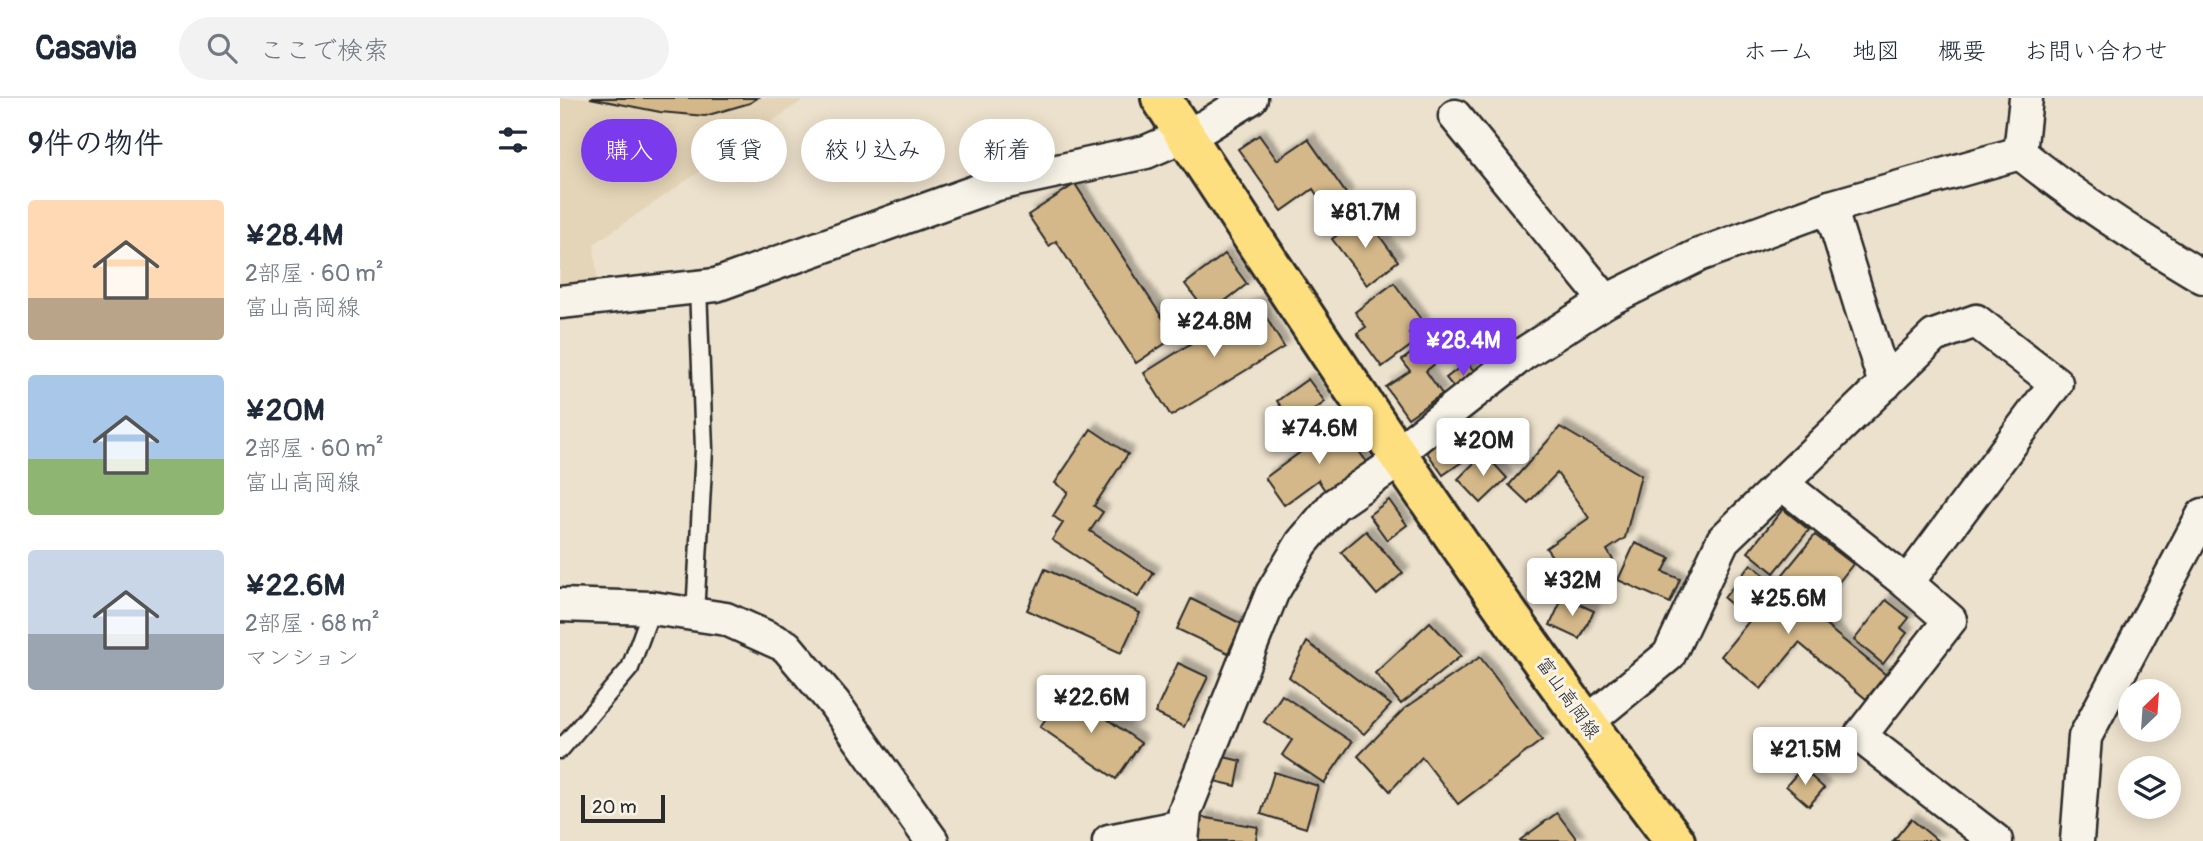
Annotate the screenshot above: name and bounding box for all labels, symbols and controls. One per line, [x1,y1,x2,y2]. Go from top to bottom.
search box [179,17,669,80]
text: Casavia [35,28,137,69]
icon: search [203,29,241,67]
text: ここで検索 [259,35,389,67]
text: ホーム [1743,37,1814,66]
text: 地図 [1852,37,1900,66]
text: 概要 [1938,37,1986,66]
text: お問い合わせ [2024,37,2168,66]
chip: 購入 [581,119,677,182]
chip: 賃貸 [691,119,787,182]
chip: 絞り込み [801,119,945,182]
chip: 新着 [959,119,1055,182]
icon: filters [494,121,532,159]
text: 9件の物件 [28,125,163,162]
pin: ¥81.7M [1308,190,1422,250]
text: ¥81.7M [1330,198,1400,227]
text: ¥28.4M [245,217,343,254]
icon: home [84,228,168,312]
text: 2部屋 · 60 m² [245,259,384,288]
text: 富山高岡線 [245,293,360,322]
pin: ¥24.8M [1157,300,1271,359]
text: ¥24.8M [1176,307,1252,336]
pin: ¥28.4M [1406,318,1520,378]
text: ¥28.4M [1425,326,1501,355]
text: ¥20M [245,392,325,429]
icon: home [84,403,168,487]
pin: ¥74.6M [1262,406,1376,466]
text: ¥74.6M [1281,414,1357,443]
pin: ¥20M [1442,418,1524,478]
text: ¥20M [1452,426,1514,455]
text: 2部屋 · 60 m² [245,434,384,463]
text: 富山高岡線 [245,468,360,497]
pin: ¥32M [1531,559,1613,618]
text: ¥32M [1543,566,1601,595]
text: ¥22.6M [245,567,345,604]
pin: ¥25.6M [1731,576,1845,636]
icon: home [84,578,168,662]
text: ¥25.6M [1750,584,1826,613]
text: 2部屋 · 68 m² [245,609,380,638]
text: マンション [245,643,359,672]
street label: 富山高岡線 [1531,652,1605,744]
pin: ¥22.6M [1034,676,1148,735]
north arrow [2118,679,2180,742]
map controls [2118,679,2181,819]
text: ¥22.6M [1053,683,1129,712]
pin: ¥21.5M [1748,728,1862,787]
text: ¥21.5M [1769,735,1841,764]
button: layers [2118,756,2181,819]
scale bar [581,792,665,824]
text: 20 m [592,795,637,819]

